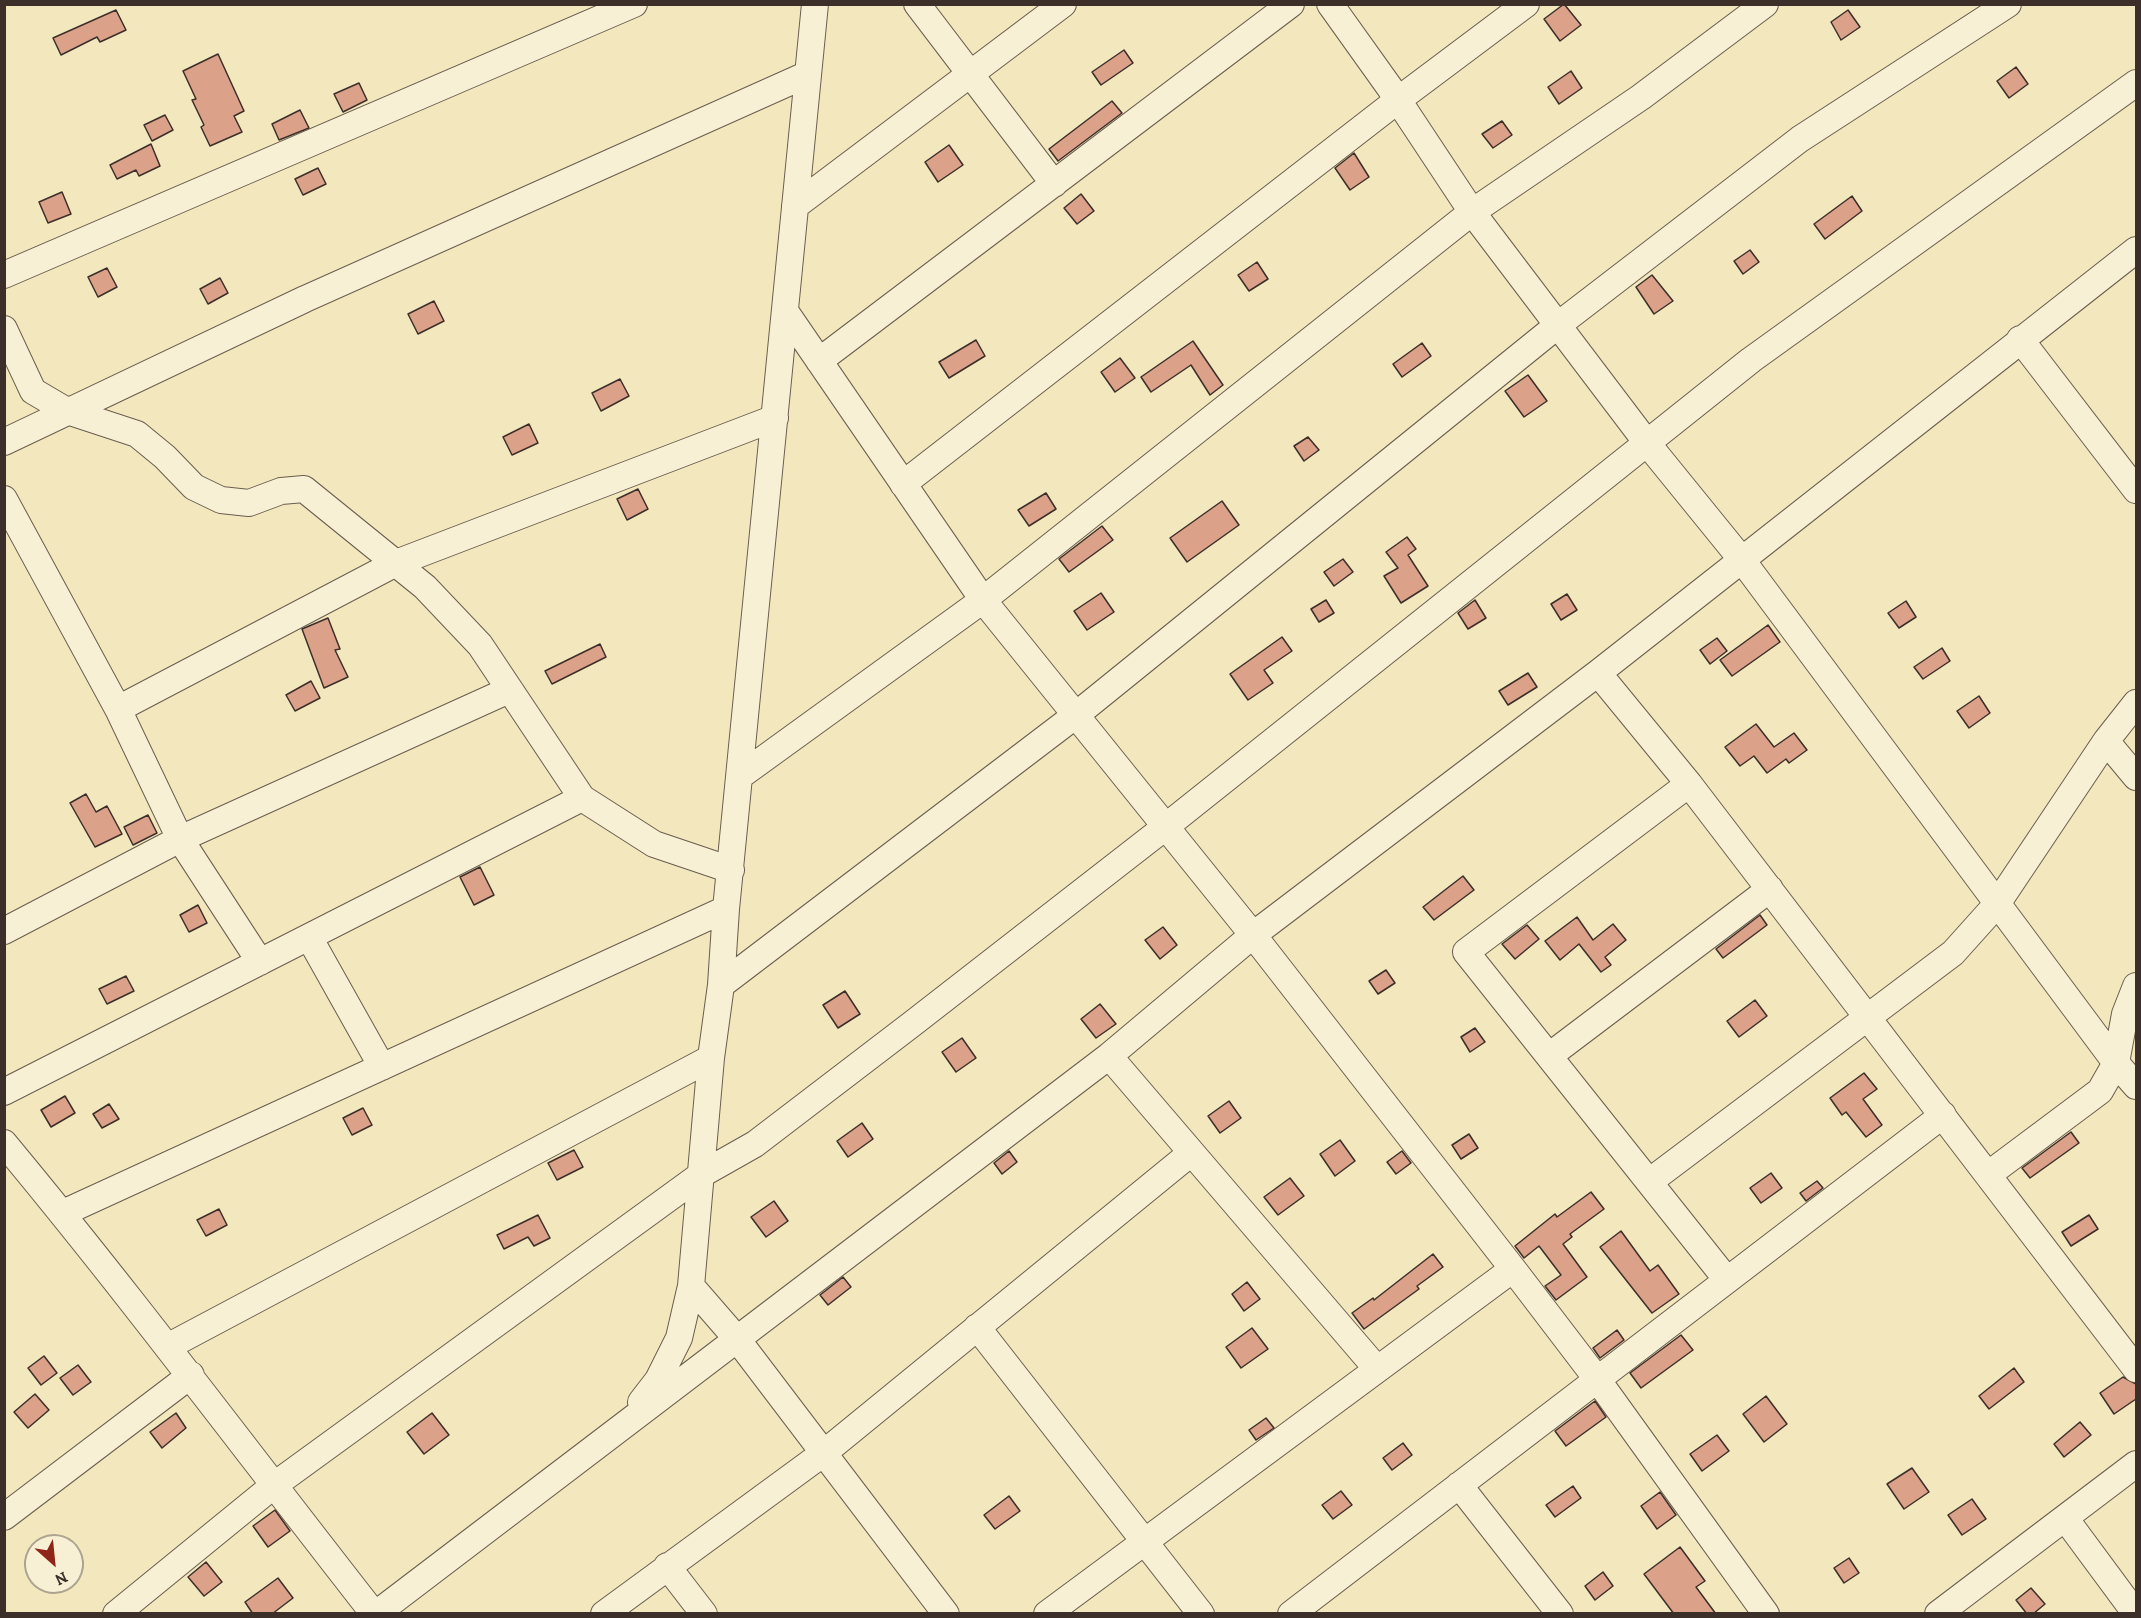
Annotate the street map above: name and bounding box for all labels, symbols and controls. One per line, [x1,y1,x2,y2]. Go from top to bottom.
north arrow [24,1534,84,1594]
text: N [51,1566,71,1591]

